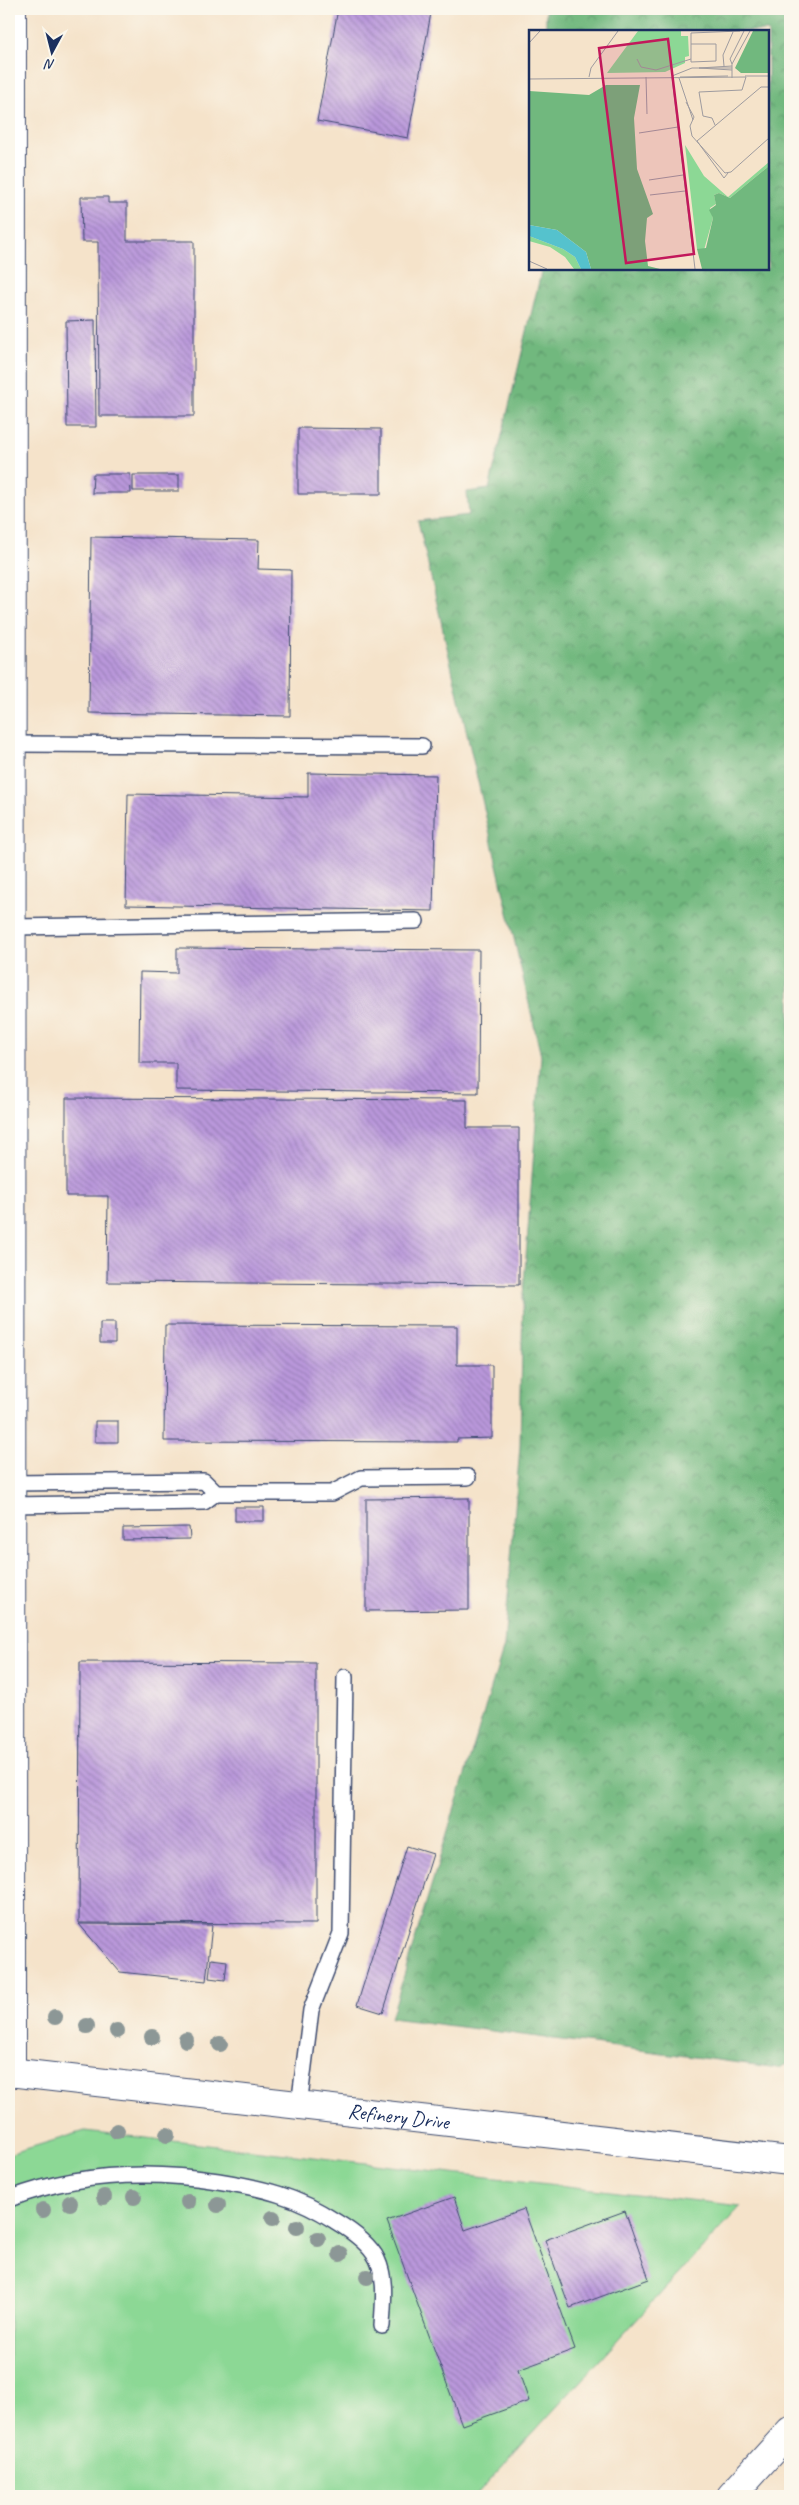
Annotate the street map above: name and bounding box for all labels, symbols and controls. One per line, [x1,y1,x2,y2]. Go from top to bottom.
north arrow [28,28,78,78]
inset map [529,30,769,270]
text: N [43,55,56,73]
street label: Refinery Drive [347,2098,452,2135]

